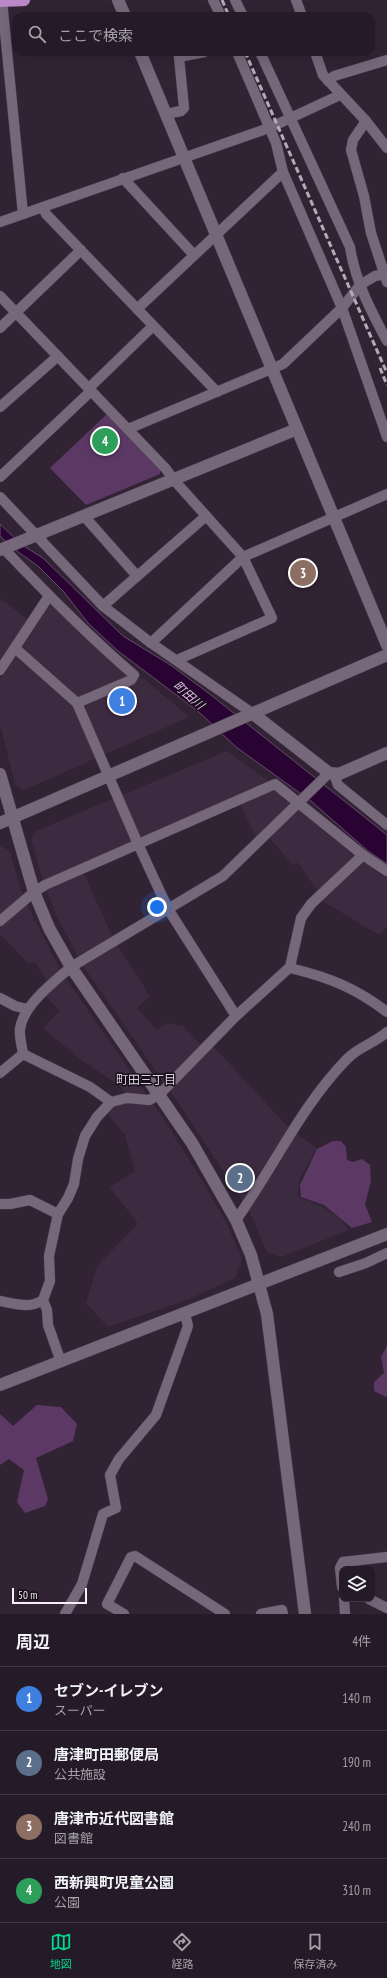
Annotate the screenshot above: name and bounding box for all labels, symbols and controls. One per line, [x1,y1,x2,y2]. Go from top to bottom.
search box [12,12,375,56]
icon: search [26,23,48,45]
text: ここで検索 [58,26,133,45]
pin: 4 [92,426,118,456]
pin: 3 [290,558,316,588]
water label: 町田川 [170,678,209,714]
pin: 1 [109,686,135,716]
your location [147,897,167,917]
district label: 町田三丁目 [116,1072,176,1087]
pin: 2 [227,1163,253,1193]
map controls [339,1566,375,1602]
button: layers [339,1566,375,1602]
scale bar [12,1586,87,1605]
text: 50 m [18,1588,37,1602]
text: 周辺 [16,1631,50,1653]
text: 4件 [352,1633,371,1650]
text: セブン-イレブン [54,1681,163,1700]
text: 1 [26,1690,32,1707]
text: 140 m [342,1690,371,1707]
text: スーパー [54,1702,106,1719]
text: 唐津町田郵便局 [54,1745,159,1764]
text: 2 [26,1754,32,1771]
text: 190 m [342,1754,371,1771]
text: 公共施設 [54,1766,106,1783]
text: 唐津市近代図書館 [54,1809,174,1828]
text: 3 [26,1818,32,1835]
text: 240 m [342,1818,371,1835]
text: 図書館 [54,1830,93,1847]
text: 西新興町児童公園 [54,1873,174,1892]
text: 4 [26,1882,32,1899]
text: 310 m [342,1882,371,1899]
text: 公園 [54,1894,80,1911]
tab: 地図 [50,1931,72,1971]
tab: 経路 [171,1931,193,1971]
tab: 保存済み [293,1931,337,1971]

